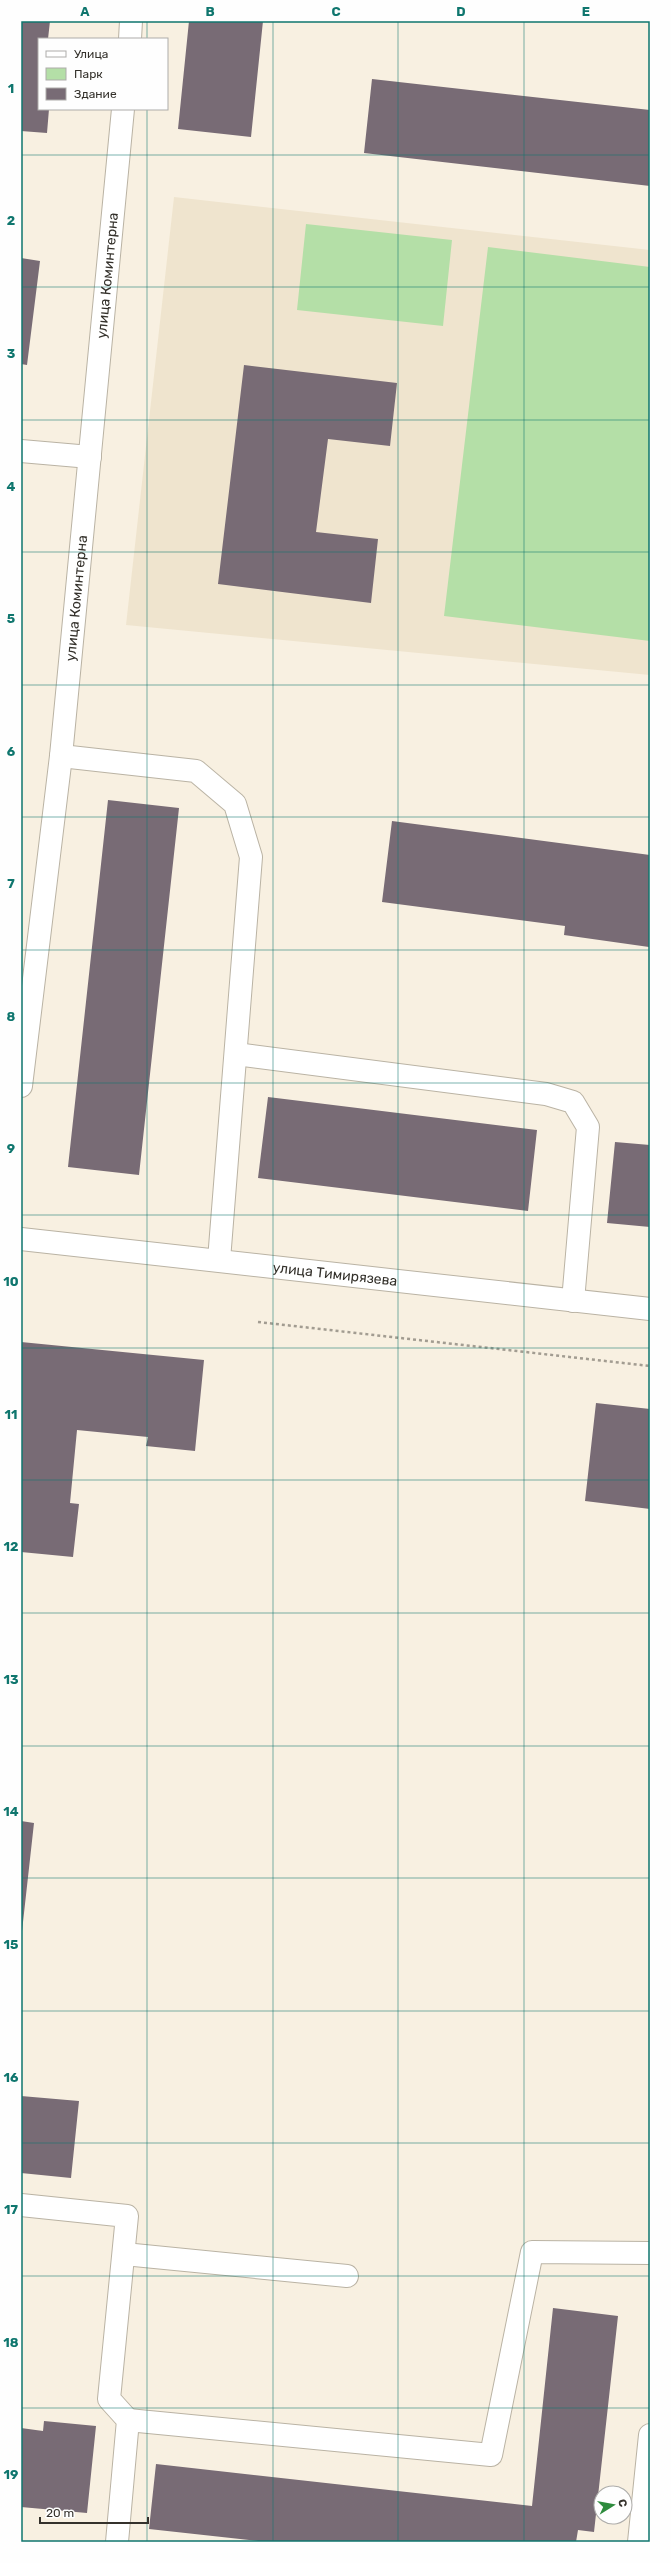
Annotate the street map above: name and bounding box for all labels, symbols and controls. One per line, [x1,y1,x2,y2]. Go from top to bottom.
text: A [80,4,90,19]
text: B [205,4,215,19]
text: C [331,4,341,19]
text: D [456,4,466,19]
text: E [582,4,590,19]
legend [38,38,168,110]
text: Улица [74,47,108,61]
text: Парк [74,67,103,81]
text: 1 [8,81,14,96]
text: Здание [74,87,117,101]
street label: улица Коминтерна [93,212,122,339]
text: 2 [7,213,15,228]
text: 3 [7,346,16,361]
text: 4 [7,479,16,494]
street label: улица Коминтерна [62,534,91,662]
text: 5 [7,611,15,626]
text: 6 [7,744,16,759]
text: 7 [7,876,15,891]
text: 8 [7,1009,16,1024]
text: 9 [7,1141,15,1156]
street label: улица Тимирязева [272,1259,398,1289]
text: 10 [3,1274,19,1289]
text: 11 [5,1407,17,1422]
text: 12 [4,1539,18,1554]
text: 13 [3,1672,19,1687]
text: 14 [3,1804,19,1819]
text: 15 [4,1937,18,1952]
text: 16 [4,2070,19,2085]
text: 17 [4,2202,19,2217]
text: 18 [3,2335,19,2350]
text: 19 [4,2467,18,2482]
north arrow [593,2485,633,2525]
text: С [615,2498,629,2508]
scale bar [40,2499,148,2525]
text: 20 m [46,2506,74,2520]

